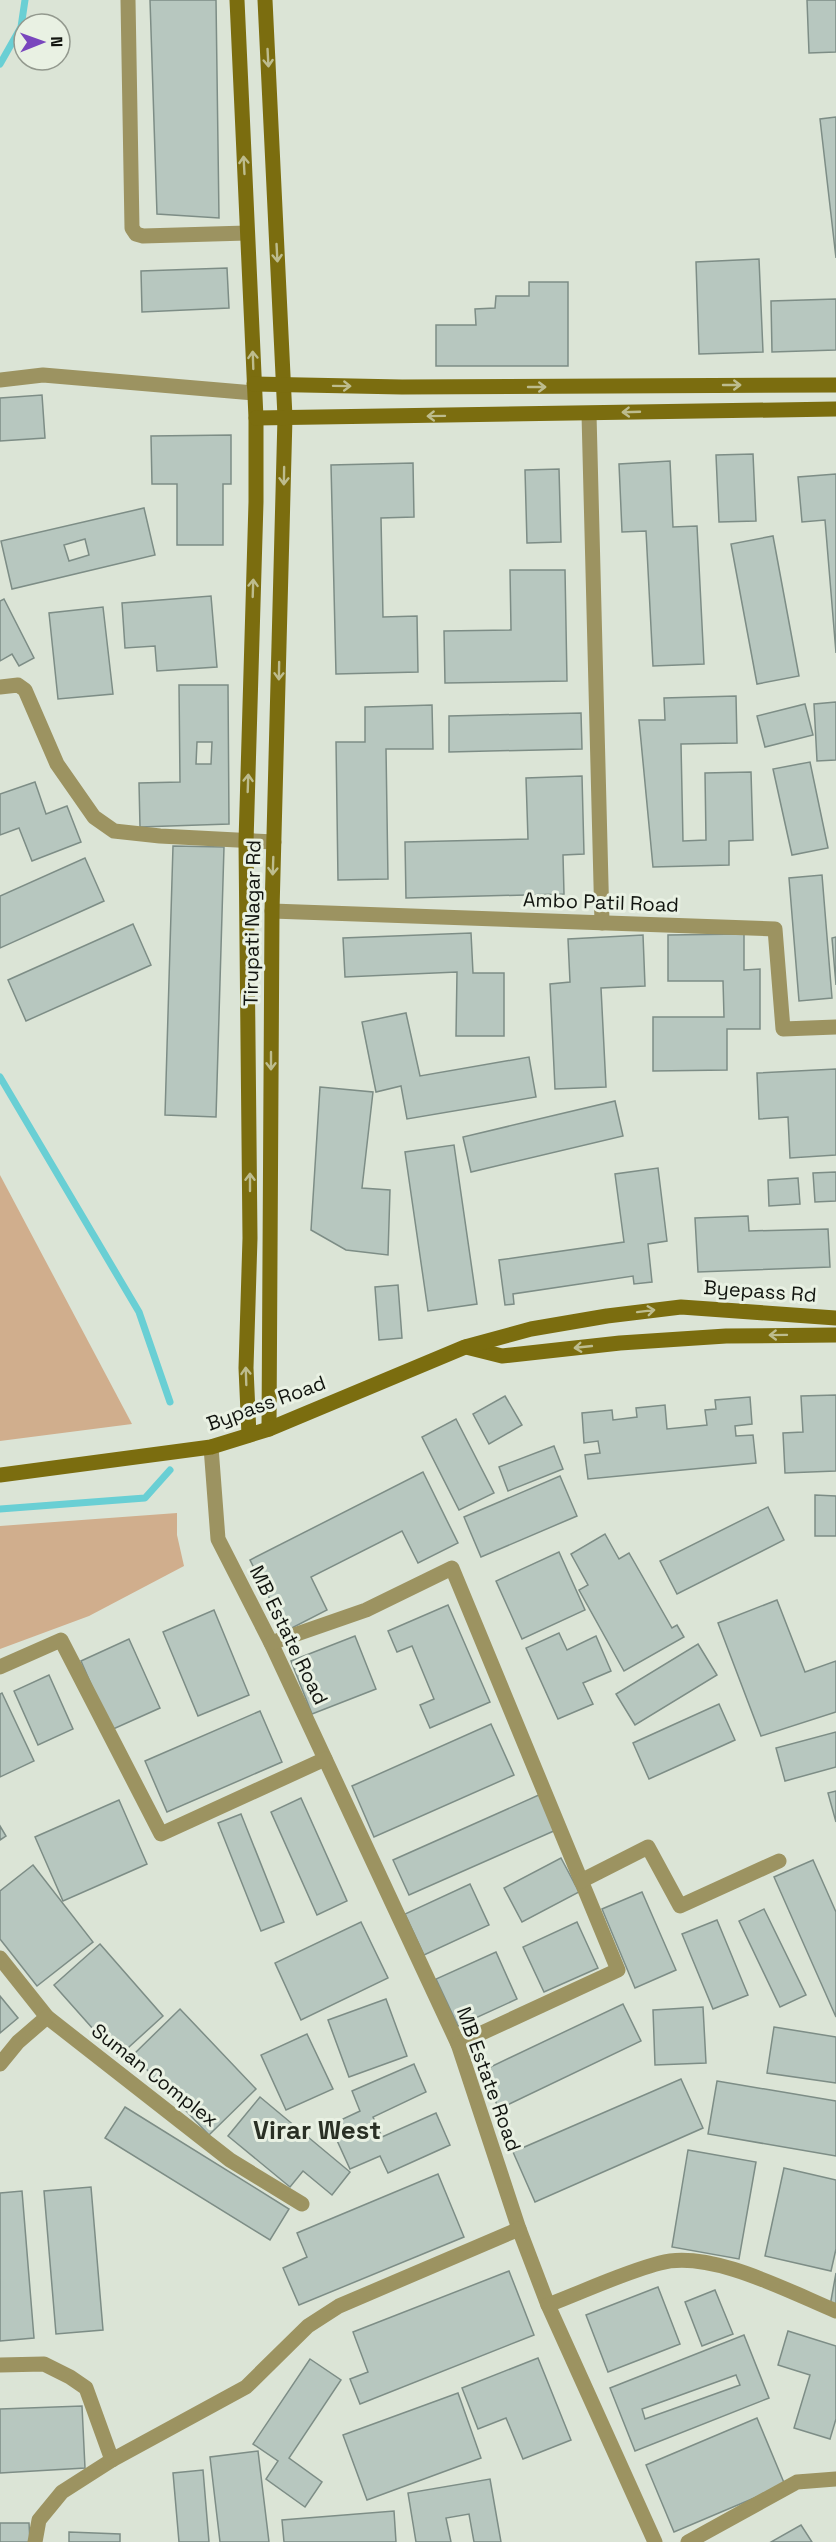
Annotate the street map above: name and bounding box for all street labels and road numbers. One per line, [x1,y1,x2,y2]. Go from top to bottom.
street label: Tirupati Nagar Rd [238,840,266,1006]
street label: Ambo Patil Road [523,886,679,918]
street label: Byepass Rd [703,1274,817,1308]
street label: Bypass Road [203,1369,329,1437]
street label: MB Estate Road [244,1561,334,1709]
street label: MB Estate Road [451,2003,527,2155]
street label: Suman Complex [86,2017,224,2133]

